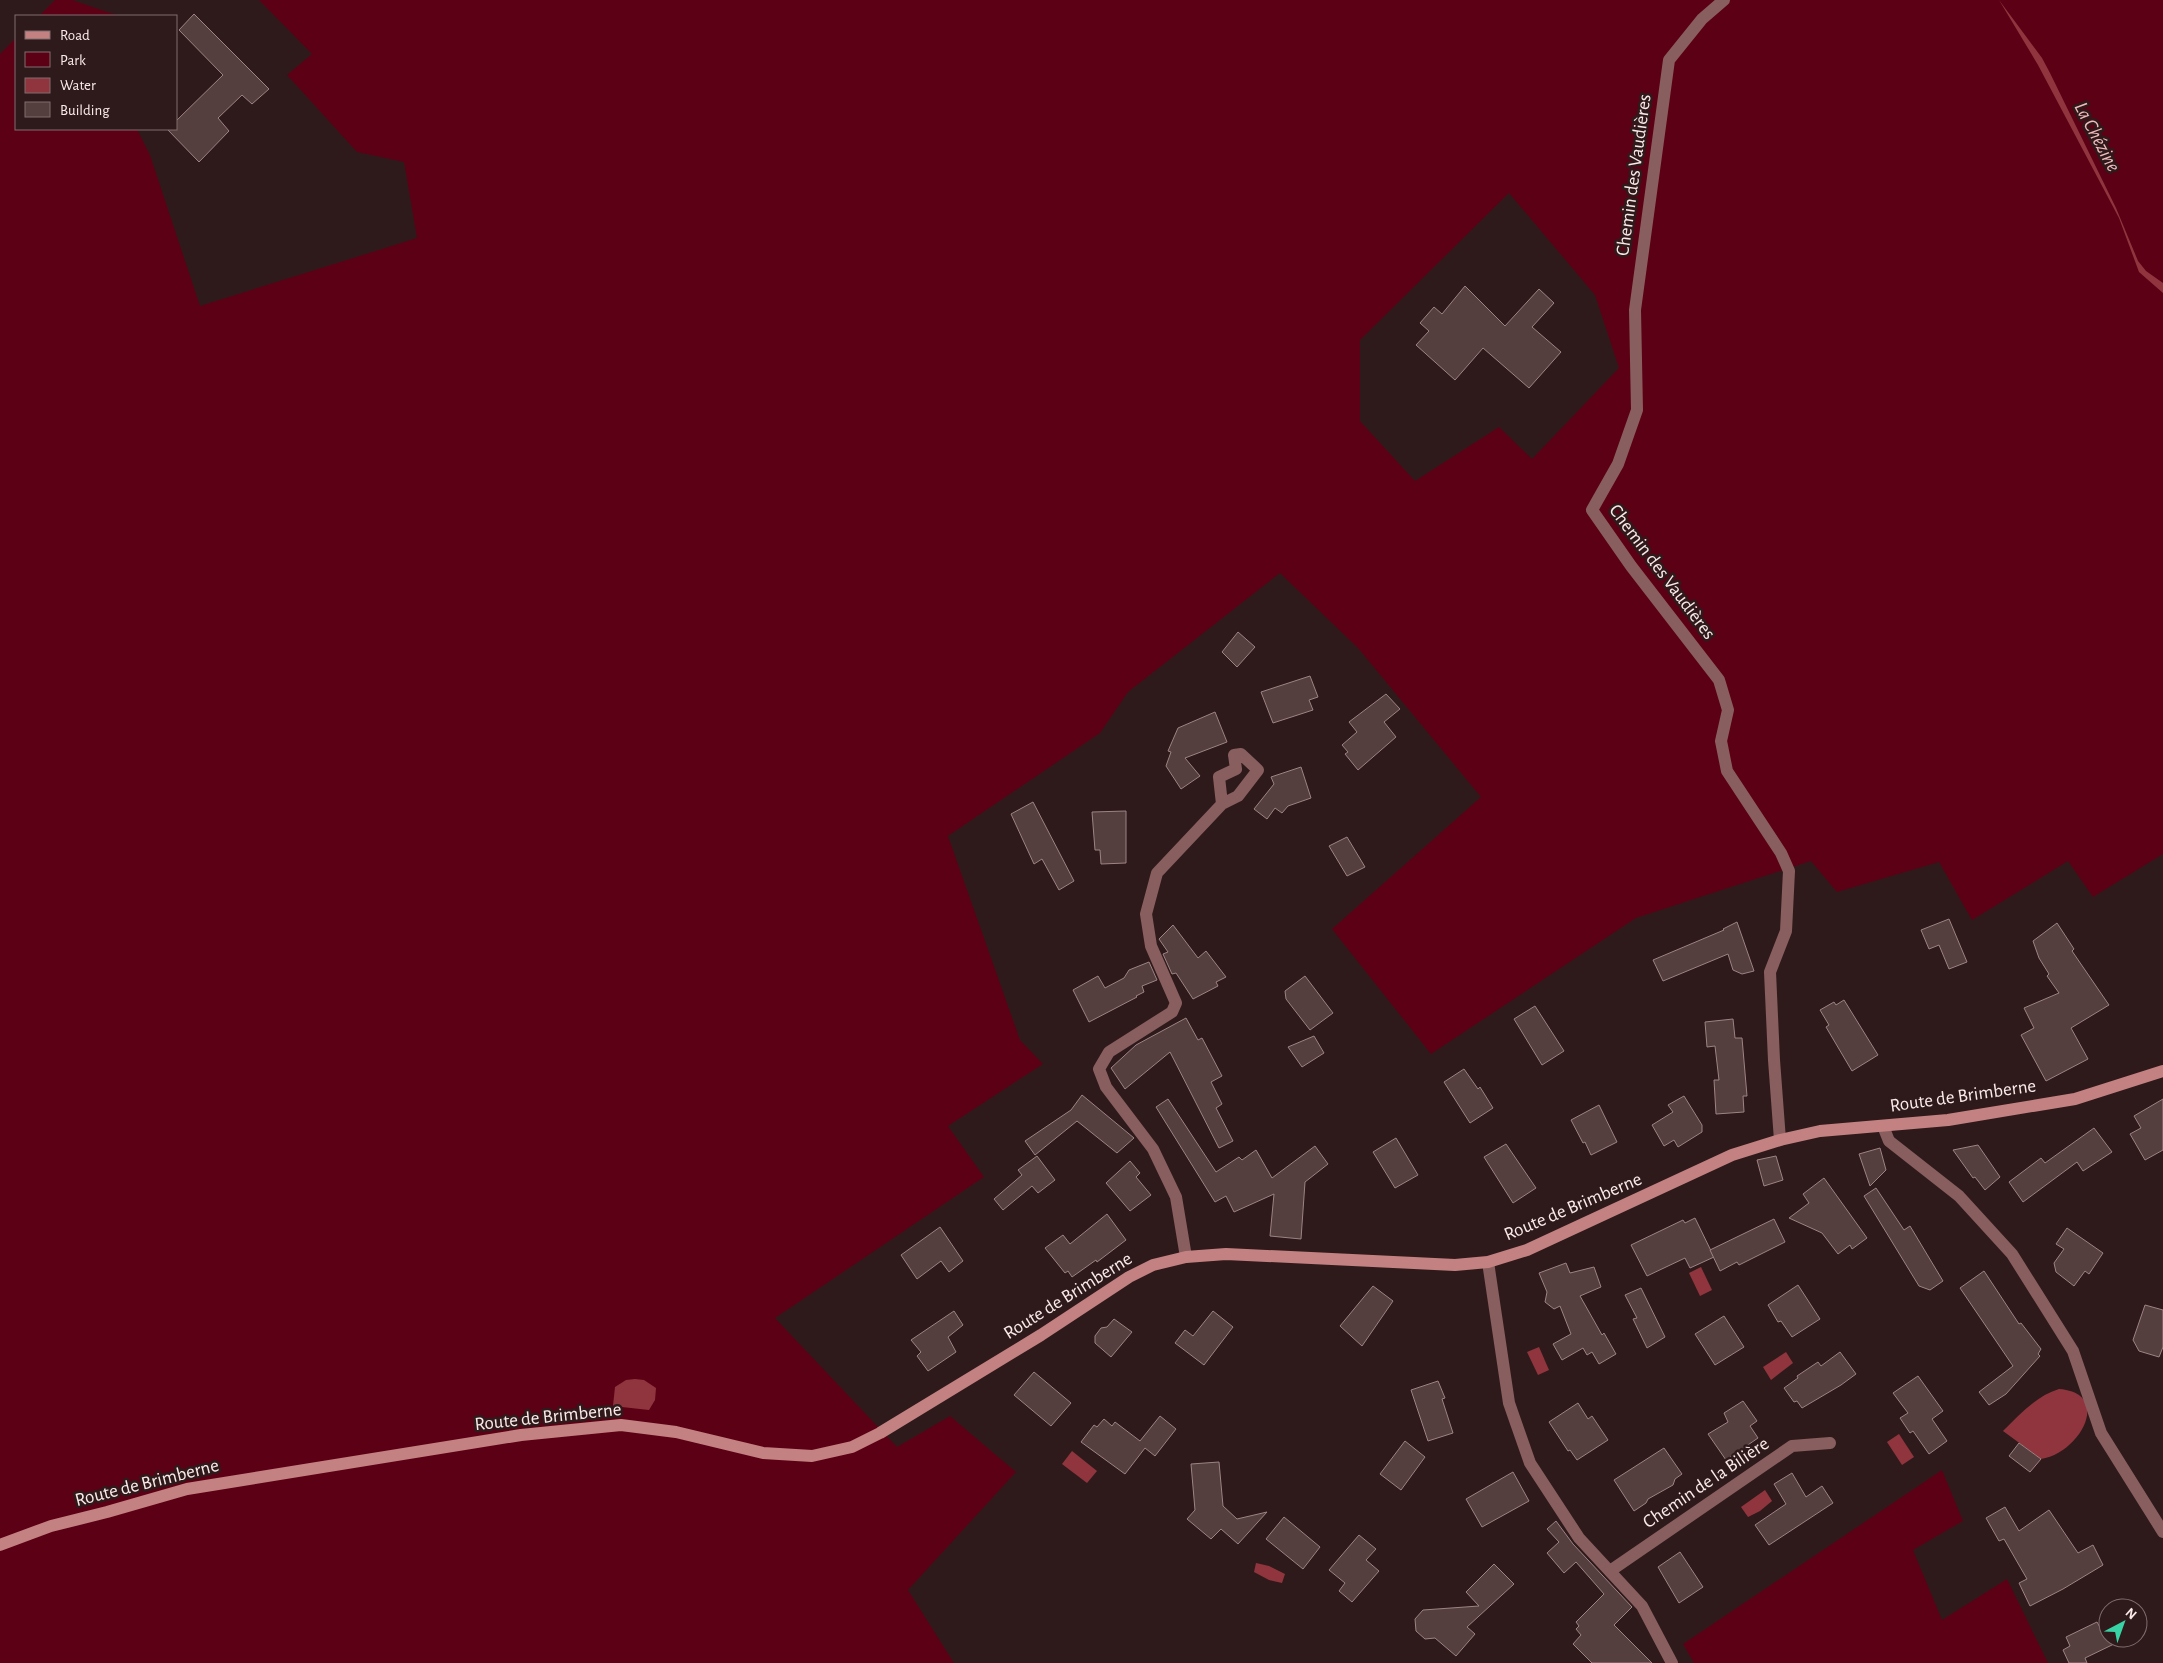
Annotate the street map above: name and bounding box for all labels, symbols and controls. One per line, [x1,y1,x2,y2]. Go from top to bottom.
legend [15,15,178,130]
text: Road [60,28,90,43]
text: Park [60,53,86,68]
text: Water [60,78,96,93]
street label: Chemin des Vaudières [1613,93,1655,257]
water label: La Chézine [2070,99,2124,176]
text: Building [60,103,110,118]
street label: Chemin des Vaudières [1605,501,1719,643]
street label: Route de Brimberne [1889,1076,2037,1116]
street label: Route de Brimberne [1501,1169,1645,1245]
street label: Route de Brimberne [1000,1249,1136,1343]
street label: Route de Brimberne [474,1400,622,1434]
street label: Chemin de la Bilière [1640,1434,1772,1532]
street label: Route de Brimberne [73,1456,221,1510]
north arrow [2098,1598,2148,1648]
text: N [2123,1605,2139,1622]

